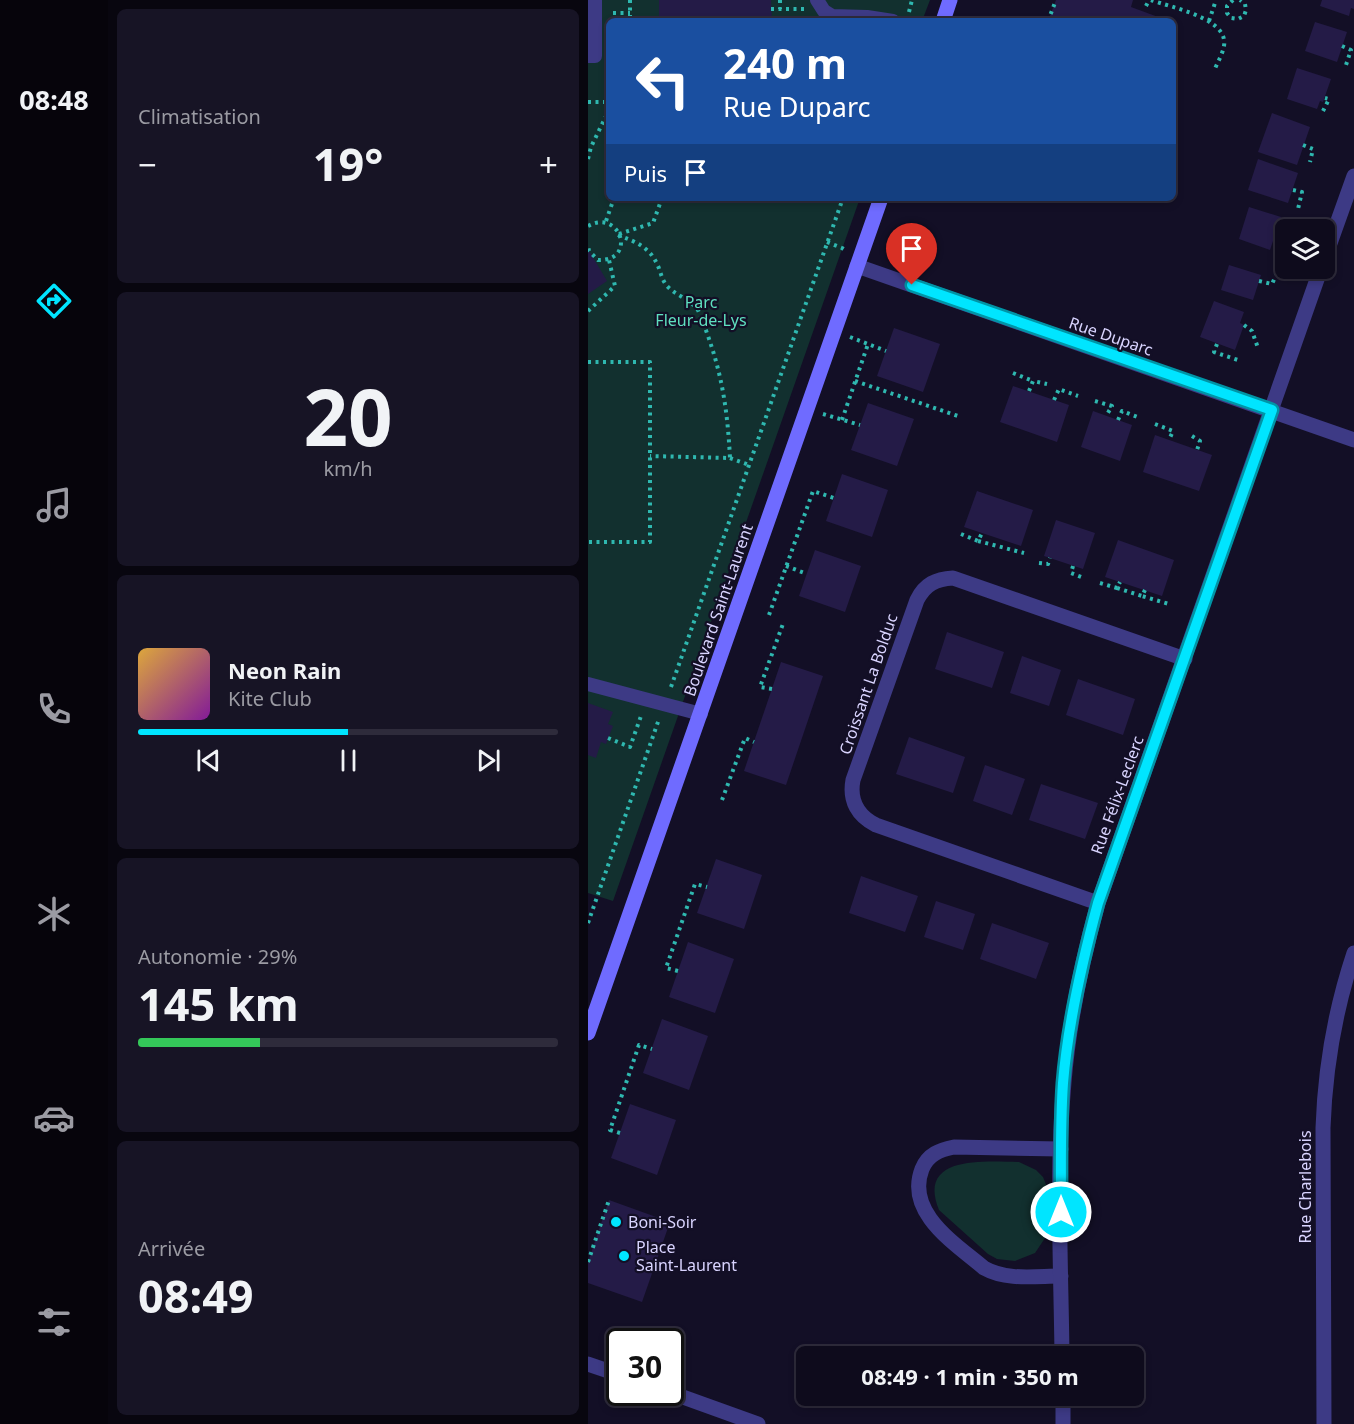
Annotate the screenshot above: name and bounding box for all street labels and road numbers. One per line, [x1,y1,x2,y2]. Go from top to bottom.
street label: Rue Duparc [1066,311,1156,361]
street label: Boulevard Saint-Laurent [678,521,758,699]
street label: Croissant La Bolduc [834,610,903,757]
street label: Rue Félix-Leclerc [1085,732,1149,857]
street label: Rue Charlebois [1294,1130,1316,1244]

